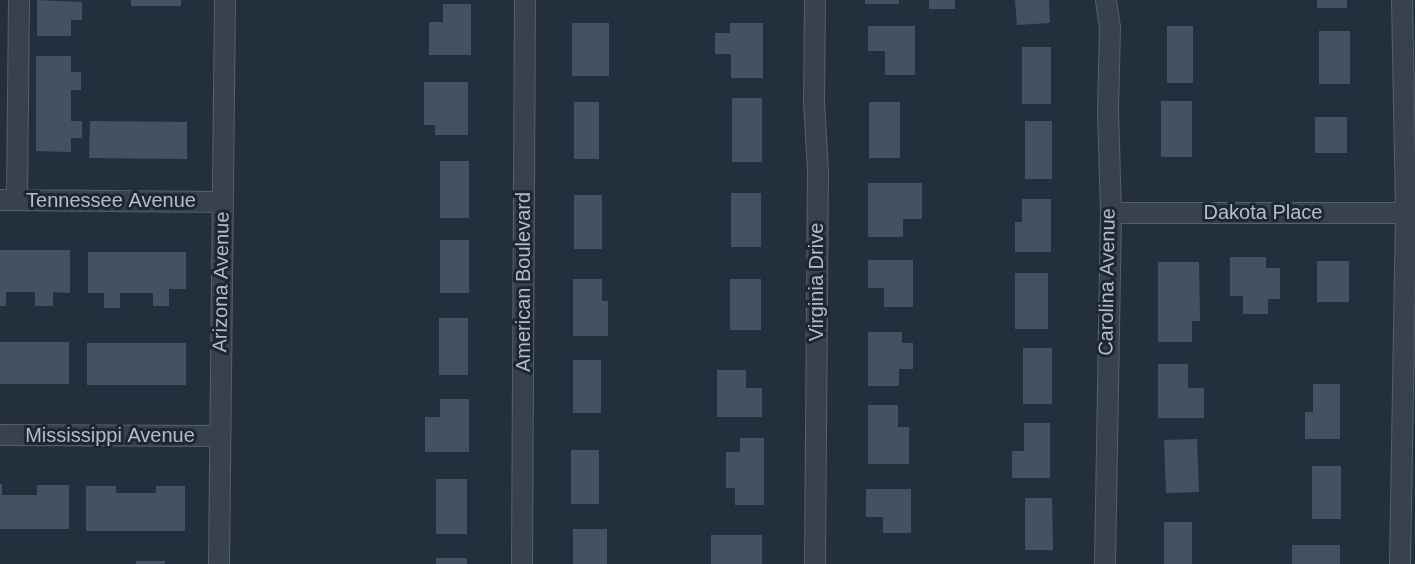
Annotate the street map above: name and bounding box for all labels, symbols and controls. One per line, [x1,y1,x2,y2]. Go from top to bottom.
street label: Tennessee Avenue [26,189,196,213]
street label: American Boulevard [512,192,536,372]
street label: Dakota Place [1204,201,1322,225]
street label: Carolina Avenue [1095,208,1121,356]
street label: Arizona Avenue [209,211,235,353]
street label: Virginia Drive [805,223,829,341]
street label: Mississippi Avenue [25,424,195,448]

